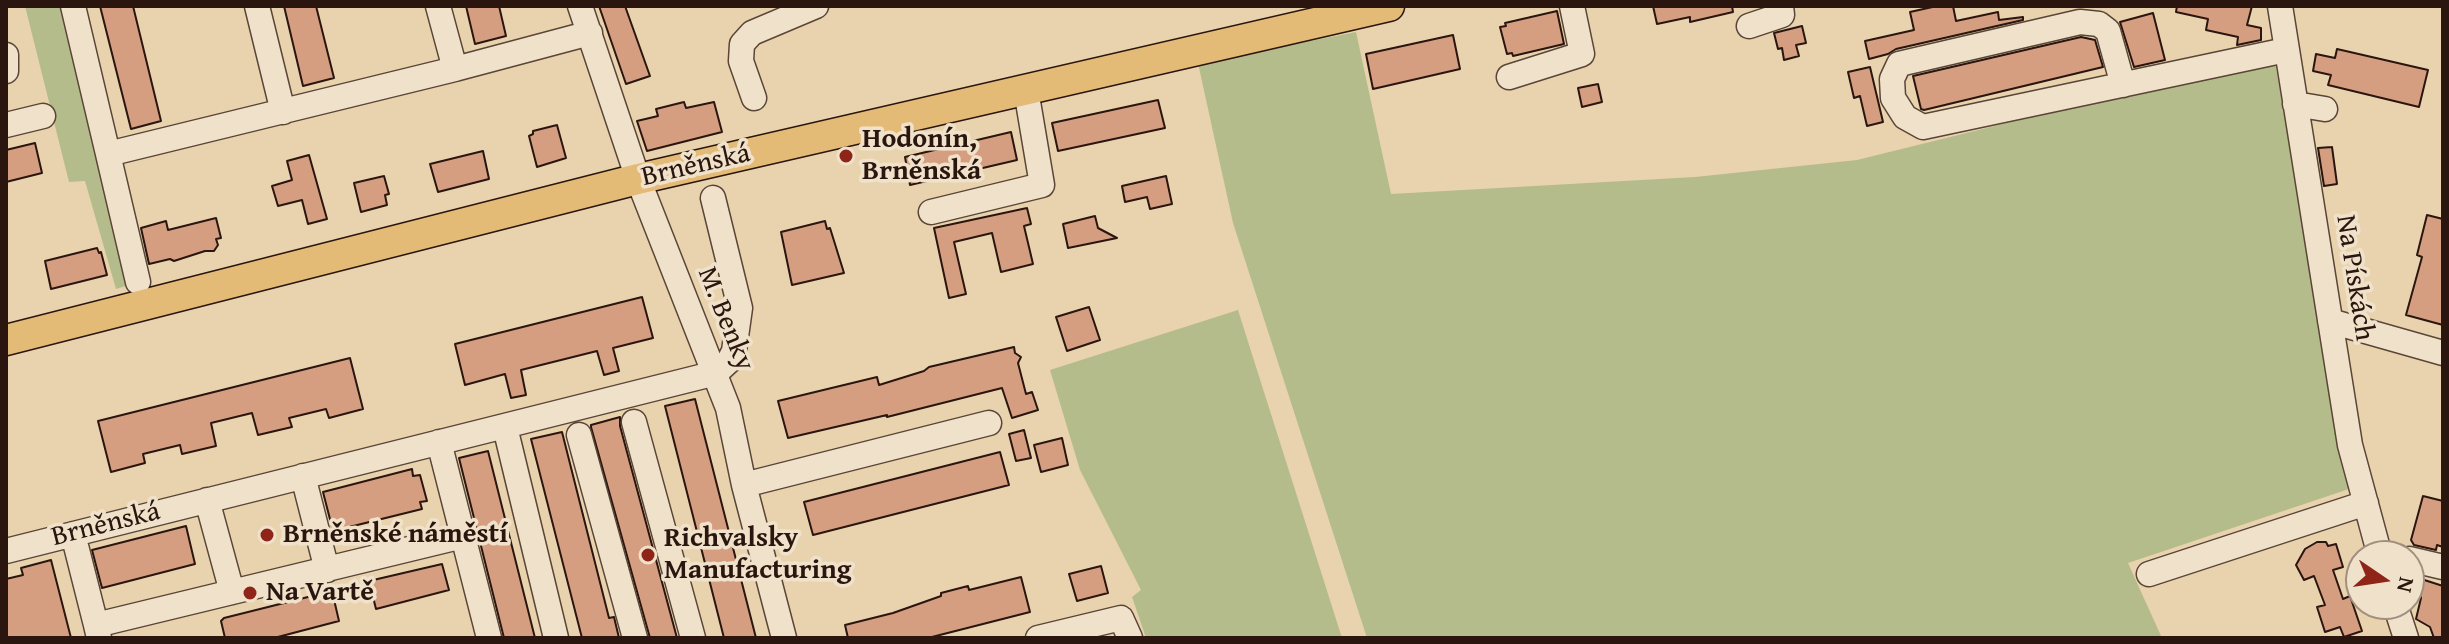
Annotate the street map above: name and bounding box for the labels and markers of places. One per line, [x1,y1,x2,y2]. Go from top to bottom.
place label: Hodonín, Brněnská [862,123,981,189]
marker: Hodonín, Brněnská [837,147,855,165]
place label: Brněnské náměstí [283,518,508,552]
place label: Richvalsky Manufacturing [664,522,852,588]
marker: Brněnské náměstí [258,526,276,544]
marker: Richvalsky Manufacturing [639,546,657,564]
place label: Na Vartě [266,576,374,610]
marker: Na Vartě [241,584,259,602]

